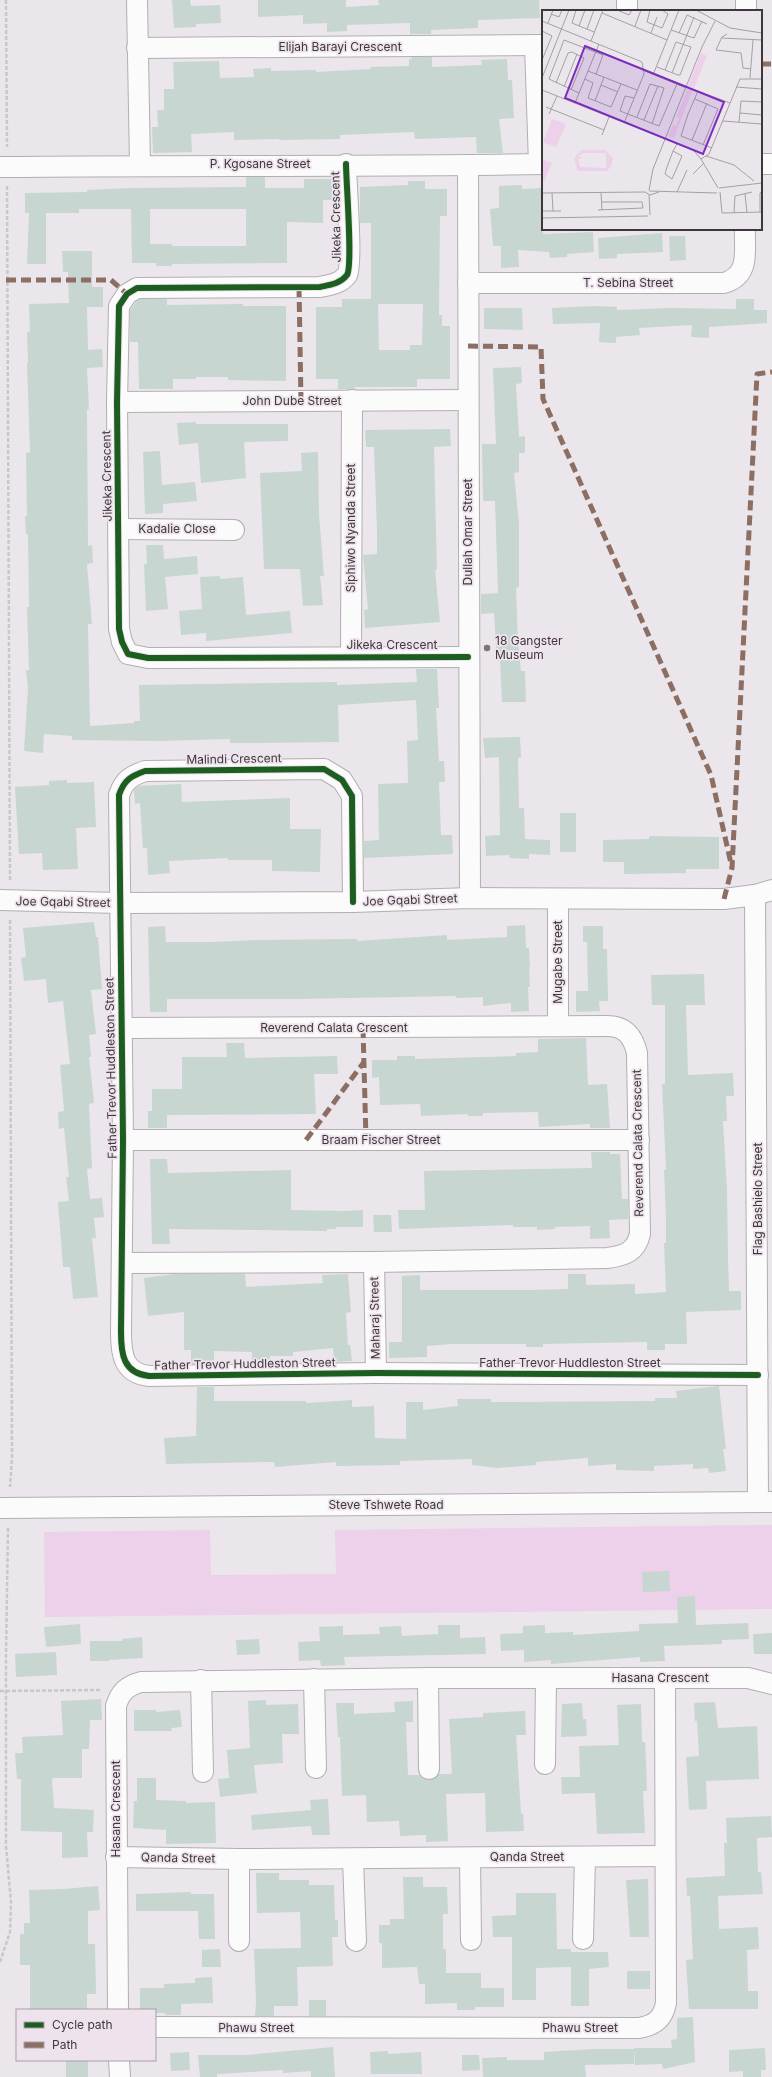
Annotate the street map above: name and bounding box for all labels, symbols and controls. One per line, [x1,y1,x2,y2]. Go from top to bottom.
inset map [542,10,762,230]
street label: Elijah Barayi Crescent [278,39,402,54]
street label: P. Kgosane Street [210,156,310,171]
street label: Jikeka Crescent [327,171,344,263]
street label: T. Sebina Street [583,275,673,290]
street label: John Dube Street [243,393,342,408]
street label: Jikeka Crescent [98,430,115,522]
street label: Siphiwo Nyanda Street [343,463,358,593]
street label: Dullah Omar Street [460,478,475,585]
street label: Kadalie Close [138,521,216,536]
place label: 18 Gangster Museum [495,633,563,662]
street label: Jikeka Crescent [346,637,438,652]
marker: 18 Gangster Museum [482,643,492,653]
street label: Malindi Crescent [186,750,282,767]
street label: Joe Gqabi Street [362,890,458,909]
street label: Joe Gqabi Street [15,893,111,910]
street label: Mugabe Street [550,920,565,1004]
street label: Father Trevor Huddleston Street [101,977,120,1159]
street label: Reverend Calata Crescent [260,1020,408,1035]
street label: Reverend Calata Crescent [629,1069,646,1217]
street label: Braam Fischer Street [322,1132,440,1147]
street label: Flag Bashielo Street [750,1143,765,1255]
street label: Maharaj Street [366,1276,383,1360]
street label: Father Trevor Huddleston Street [154,1354,336,1373]
street label: Father Trevor Huddleston Street [479,1355,661,1370]
street label: Steve Tshwete Road [328,1497,444,1512]
street label: Hasana Crescent [611,1670,709,1685]
street label: Hasana Crescent [108,1760,123,1858]
street label: Qanda Street [141,1849,215,1866]
street label: Qanda Street [490,1849,564,1864]
legend [16,2009,156,2061]
text: Cycle path [52,2017,113,2032]
street label: Phawu Street [218,2020,294,2035]
street label: Phawu Street [542,2020,618,2035]
text: Path [52,2037,77,2052]

